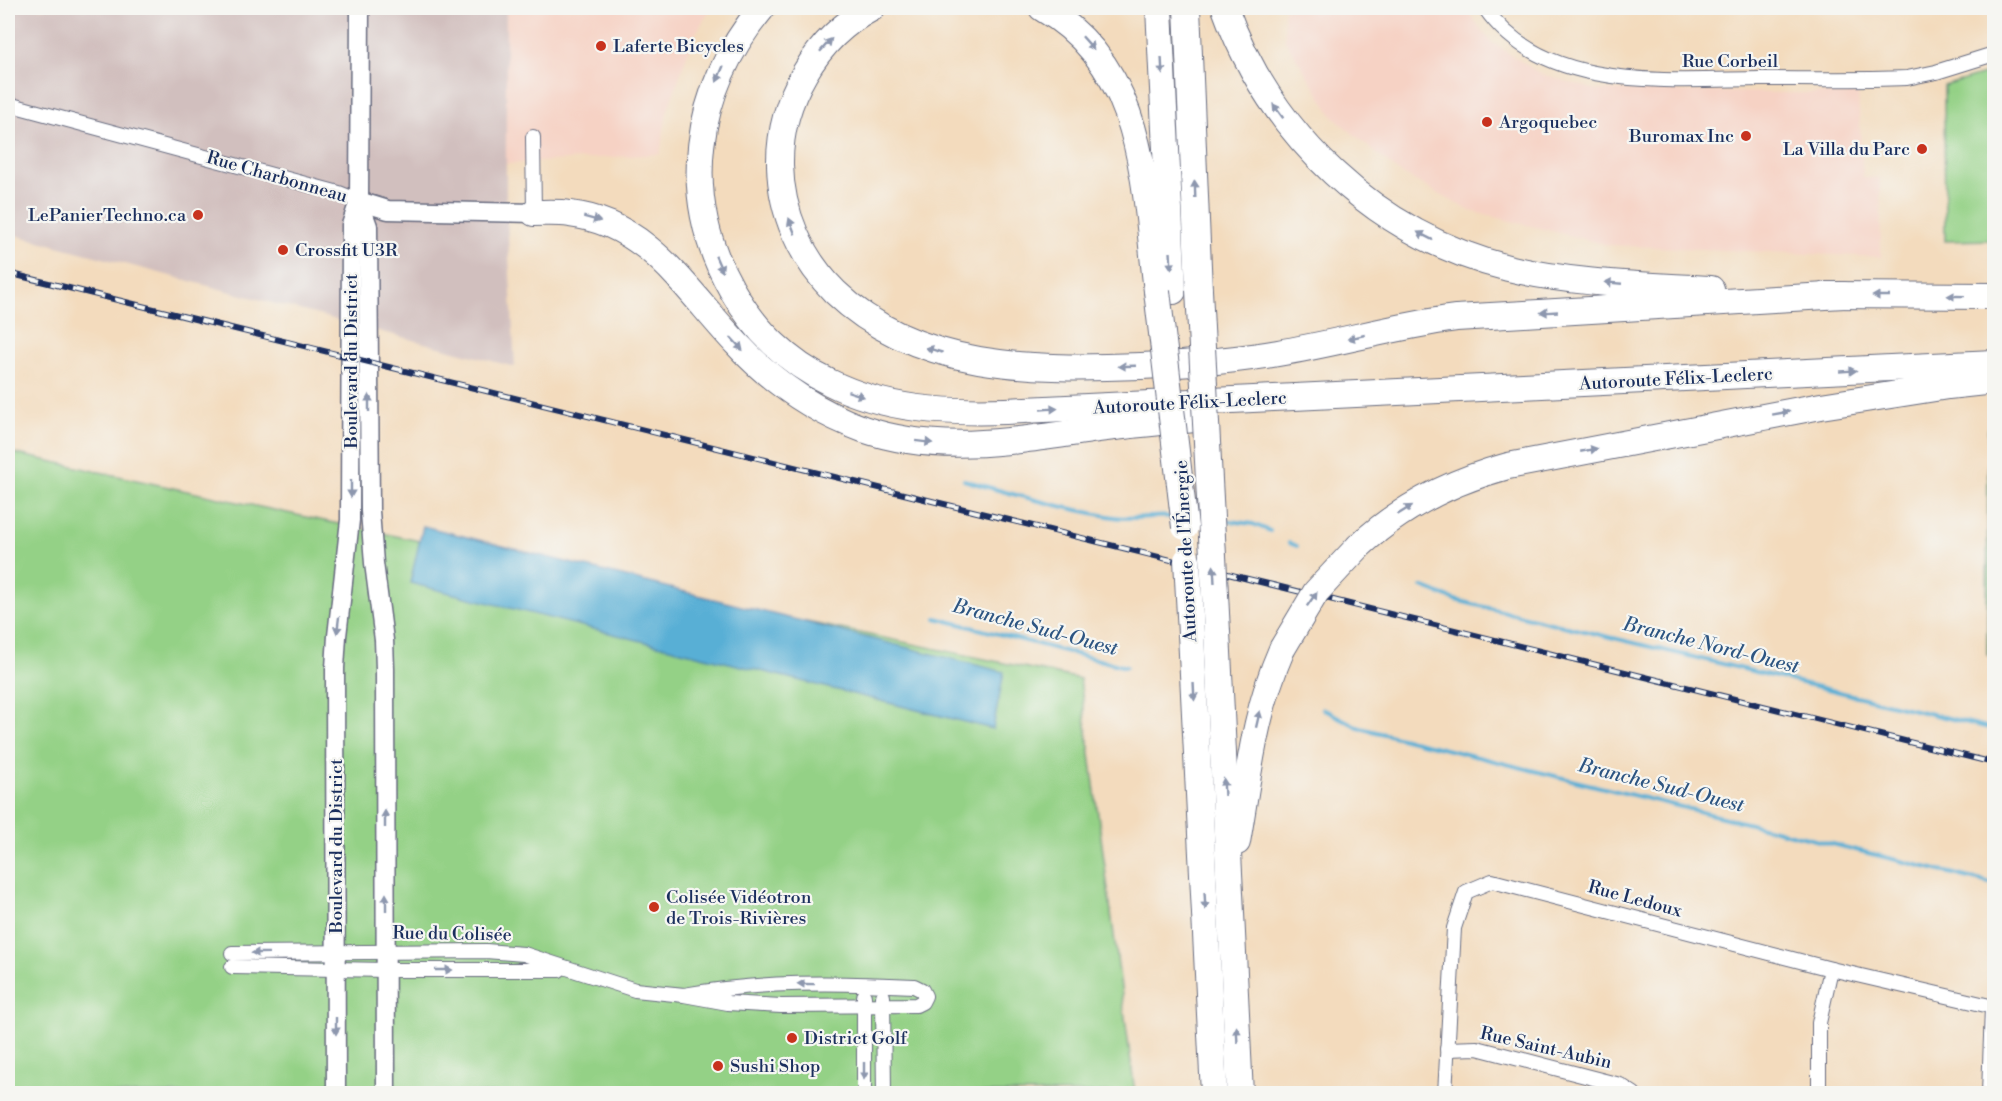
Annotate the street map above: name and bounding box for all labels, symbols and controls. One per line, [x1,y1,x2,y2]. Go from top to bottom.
place label: Laferte Bicycles [613,35,744,58]
one-way arrow [1081,35,1094,50]
one-way arrow [819,37,833,52]
marker: Laferte Bicycles [594,39,608,53]
street label: Rue Corbeil [1682,50,1779,73]
one-way arrow [1157,56,1166,75]
one-way arrow [715,66,725,84]
one-way arrow [1272,104,1284,120]
place label: Argoquebec [1498,111,1597,134]
marker: Argoquebec [1480,115,1494,129]
place label: Buromax Inc [1628,125,1734,148]
marker: Buromax Inc [1739,129,1753,143]
place label: La Villa du Parc [1783,138,1910,161]
marker: La Villa du Parc [1915,142,1929,156]
street label: Rue Charbonneau [204,146,351,208]
one-way arrow [1190,180,1199,199]
place label: LePanierTechno.ca [28,204,187,227]
marker: LePanierTechno.ca [191,208,205,222]
one-way arrow [583,214,601,224]
one-way arrow [787,217,797,235]
one-way arrow [1416,232,1434,242]
place label: Crossfit U3R [295,239,398,262]
marker: Crossfit U3R [276,243,290,257]
one-way arrow [1167,251,1176,270]
one-way arrow [714,255,724,273]
street label: Boulevard du District [340,273,363,450]
one-way arrow [1603,278,1622,288]
one-way arrow [1871,291,1890,300]
one-way arrow [1947,291,1966,301]
one-way arrow [1540,307,1559,316]
one-way arrow [1347,332,1366,342]
one-way arrow [729,336,743,350]
one-way arrow [925,345,943,354]
one-way arrow [1118,362,1137,371]
street label: Autoroute Félix-Leclerc [1578,362,1773,396]
one-way arrow [1839,366,1858,375]
street label: Autoroute Félix-Leclerc [1092,386,1287,420]
one-way arrow [847,389,865,399]
one-way arrow [364,394,374,413]
one-way arrow [1040,405,1059,414]
one-way arrow [1771,408,1790,417]
one-way arrow [914,437,933,447]
one-way arrow [1580,445,1599,454]
street label: Autoroute de l'Énergie [1170,459,1202,644]
one-way arrow [346,479,356,498]
one-way arrow [1397,504,1413,515]
one-way arrow [1209,564,1218,583]
one-way arrow [1306,591,1318,607]
water label: Branche Sud-Ouest [949,594,1121,662]
water label: Branche Nord-Ouest [1619,612,1802,680]
one-way arrow [333,615,343,634]
one-way arrow [1189,682,1198,701]
one-way arrow [1253,710,1263,728]
water label: Branche Sud-Ouest [1575,753,1747,819]
street label: Boulevard du District [325,758,348,935]
one-way arrow [1220,777,1229,796]
one-way arrow [380,809,390,828]
street label: Rue Ledoux [1586,875,1685,923]
place label: Colisée Vidéotron de Trois-Rivières [666,886,812,930]
one-way arrow [1200,891,1209,910]
one-way arrow [381,893,391,912]
marker: Colisée Vidéotron de Trois-Rivières [647,900,661,914]
street label: Rue du Colisée [392,921,512,947]
one-way arrow [251,948,270,958]
one-way arrow [435,965,454,975]
one-way arrow [797,979,816,989]
one-way arrow [331,1017,341,1036]
street label: Rue Saint-Aubin [1478,1022,1614,1074]
one-way arrow [1232,1026,1241,1045]
place label: District Golf [804,1027,908,1050]
marker: District Golf [785,1031,799,1045]
place label: Sushi Shop [730,1055,820,1078]
marker: Sushi Shop [711,1059,725,1073]
one-way arrow [859,1061,869,1080]

